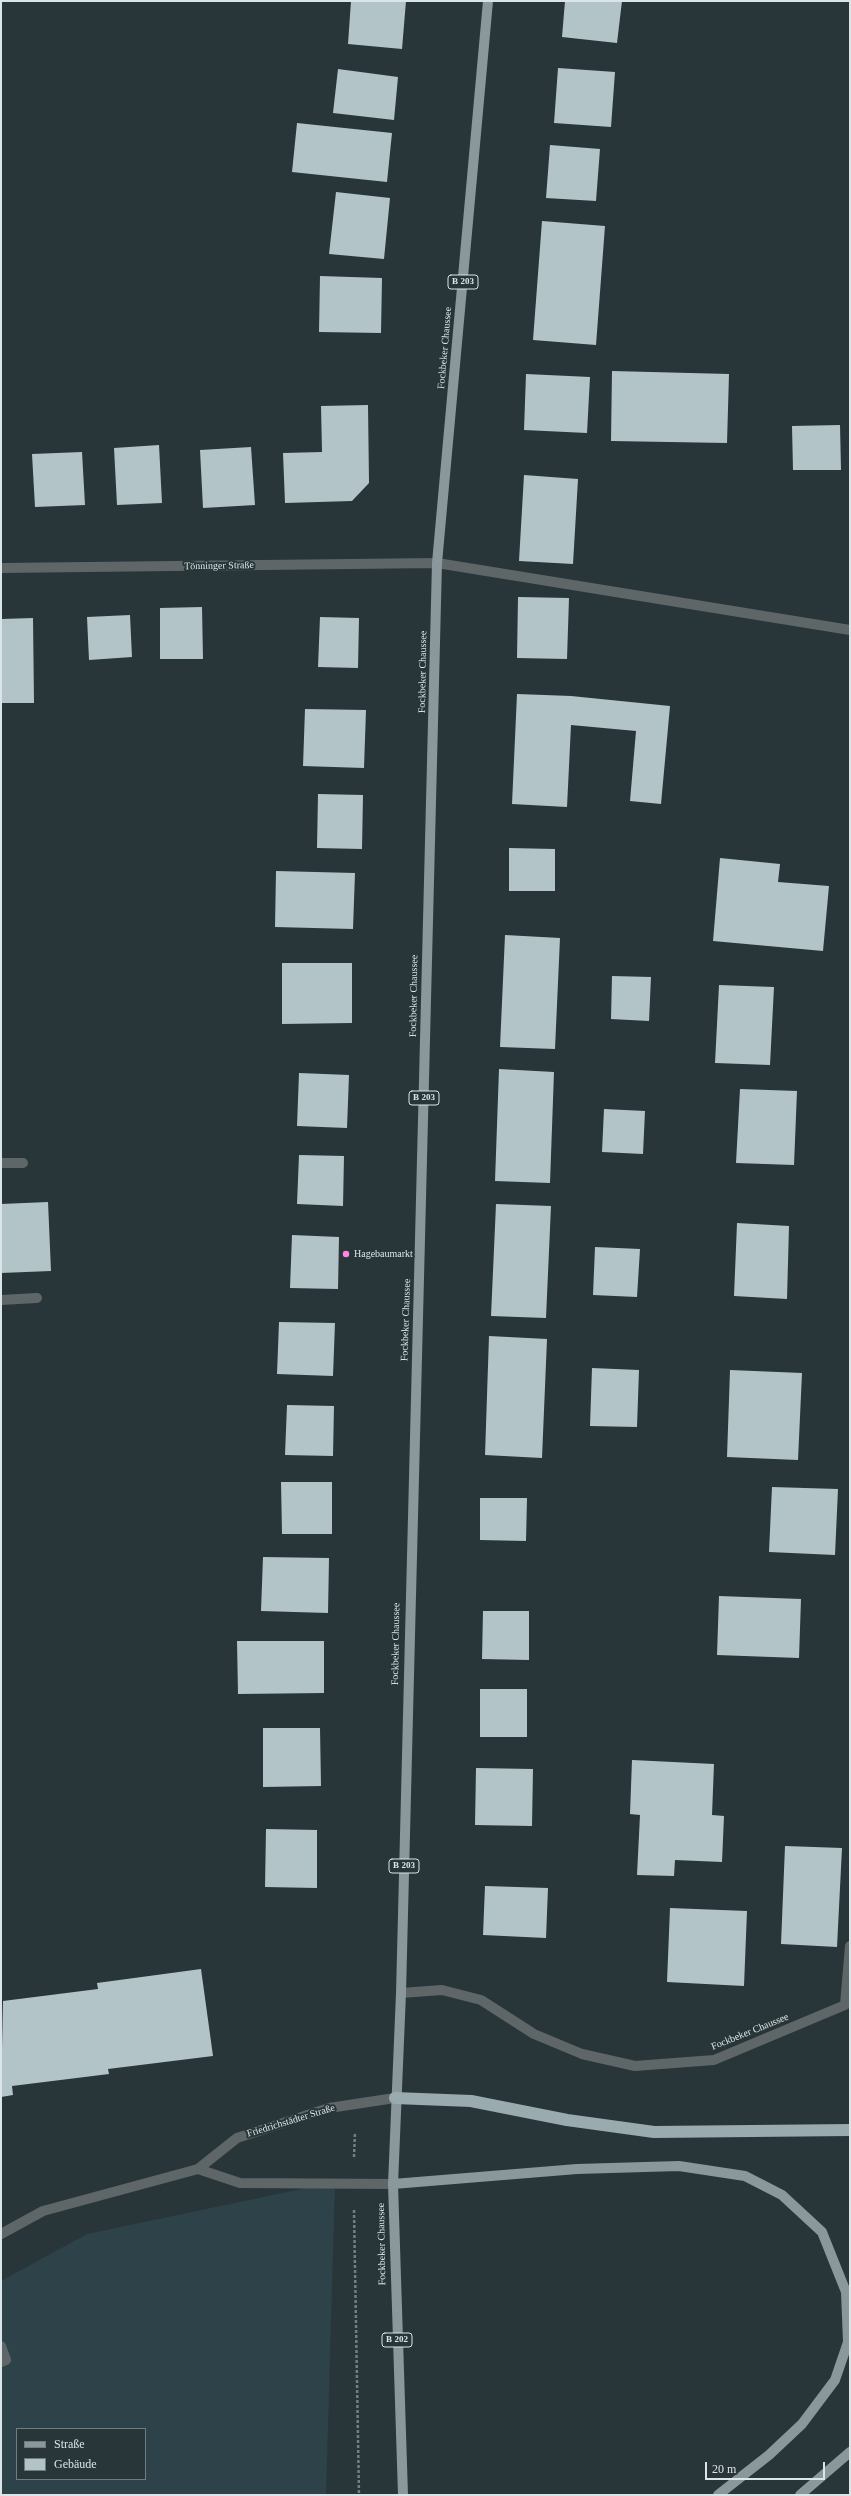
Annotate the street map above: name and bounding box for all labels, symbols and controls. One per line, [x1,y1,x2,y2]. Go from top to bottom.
road number: B 203 [448,275,478,289]
street label: Fockbeker Chaussee [435,306,455,390]
street label: Tönninger Straße [184,559,254,573]
street label: Fockbeker Chaussee [416,631,430,713]
street label: Fockbeker Chaussee [407,955,421,1037]
road number: B 203 [409,1091,439,1105]
place label: Hagebaumarkt [354,1248,413,1260]
marker: Hagebaumarkt [341,1249,351,1259]
street label: Fockbeker Chaussee [399,1279,413,1361]
street label: Fockbeker Chaussee [389,1603,403,1685]
road number: B 203 [389,1859,419,1873]
street label: Fockbeker Chaussee [710,2011,790,2053]
street label: Friedrichstädter Straße [246,2102,336,2140]
street label: Fockbeker Chaussee [375,2203,389,2285]
road number: B 202 [382,2333,412,2347]
legend [16,2428,146,2480]
text: Straße [54,2437,85,2451]
scale bar [707,2454,827,2480]
text: Gebäude [54,2457,97,2471]
text: 20 m [712,2462,736,2476]

